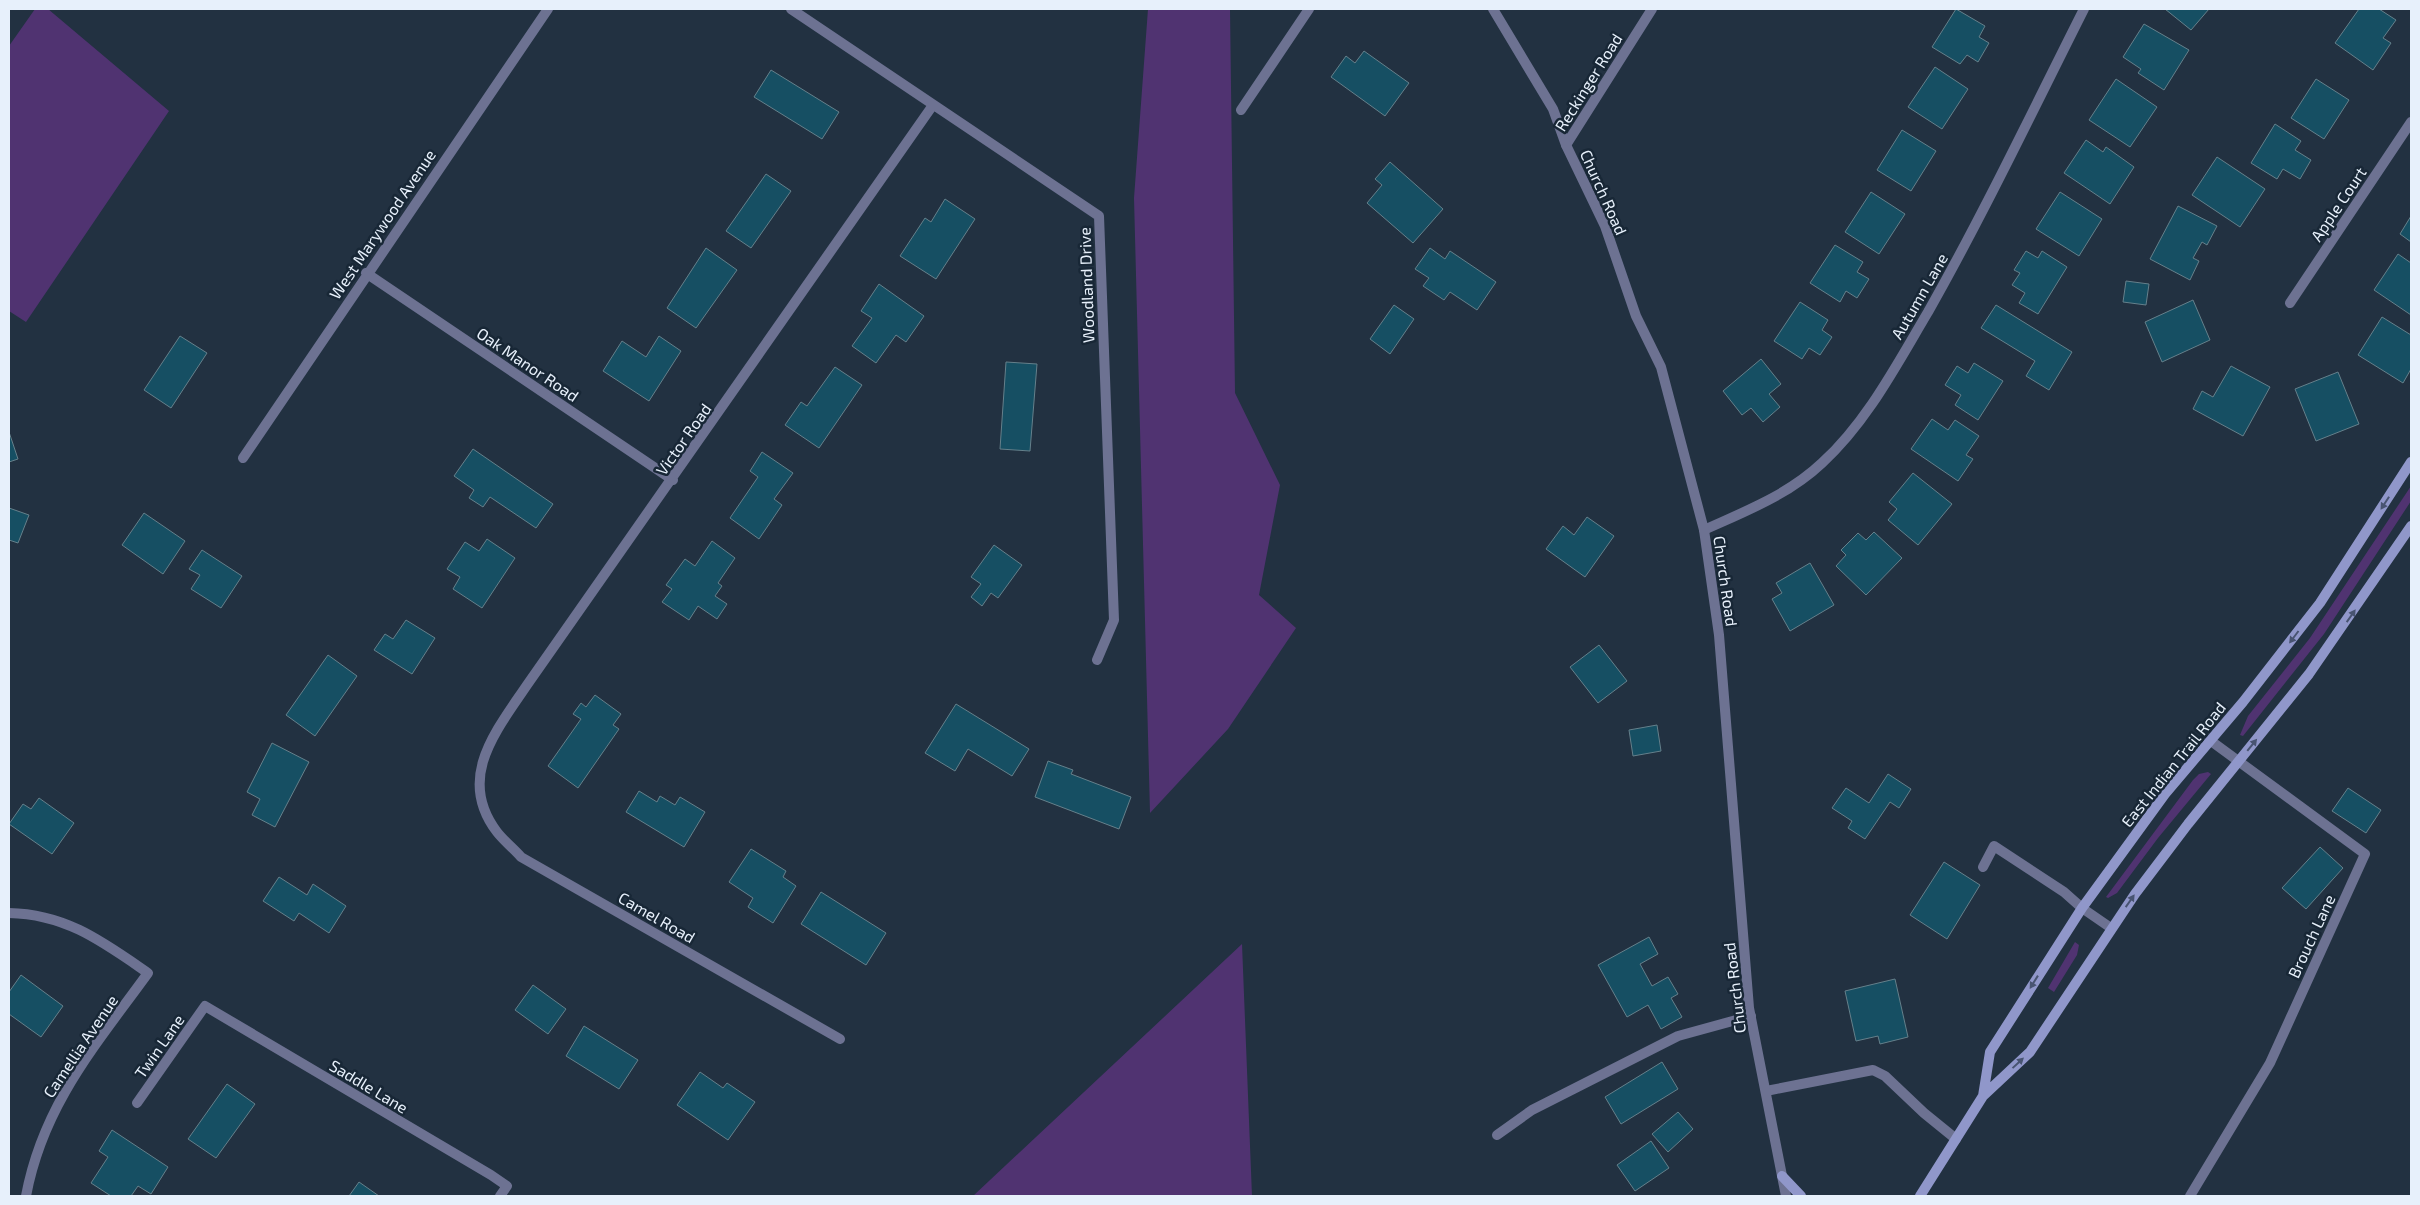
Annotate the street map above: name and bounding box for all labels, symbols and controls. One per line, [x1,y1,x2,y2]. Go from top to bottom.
street label: Reckinger Road [1550,30,1626,134]
street label: West Marywood Avenue [325,146,439,302]
street label: Church Road [1577,146,1631,238]
street label: Apple Court [2306,163,2370,245]
street label: Woodland Drive [1074,227,1098,343]
street label: Autumn Lane [1887,250,1951,342]
street label: Oak Manor Road [473,323,583,405]
street label: Victor Road [651,399,715,479]
one-way arrow [2380,496,2389,509]
street label: Church Road [1710,534,1742,628]
one-way arrow [2345,610,2356,623]
one-way arrow [2288,630,2299,643]
street label: East Indian Trail Road [2117,698,2229,830]
one-way arrow [2246,739,2257,752]
street label: Camel Road [615,887,699,947]
street label: Brouch Lane [2283,891,2339,981]
one-way arrow [2125,894,2135,908]
street label: Church Road [1719,942,1749,1034]
one-way arrow [2029,976,2039,989]
street label: Camellia Avenue [39,991,121,1101]
street label: Twin Lane [130,1011,188,1081]
street label: Saddle Lane [326,1055,412,1117]
one-way arrow [2012,1057,2024,1069]

